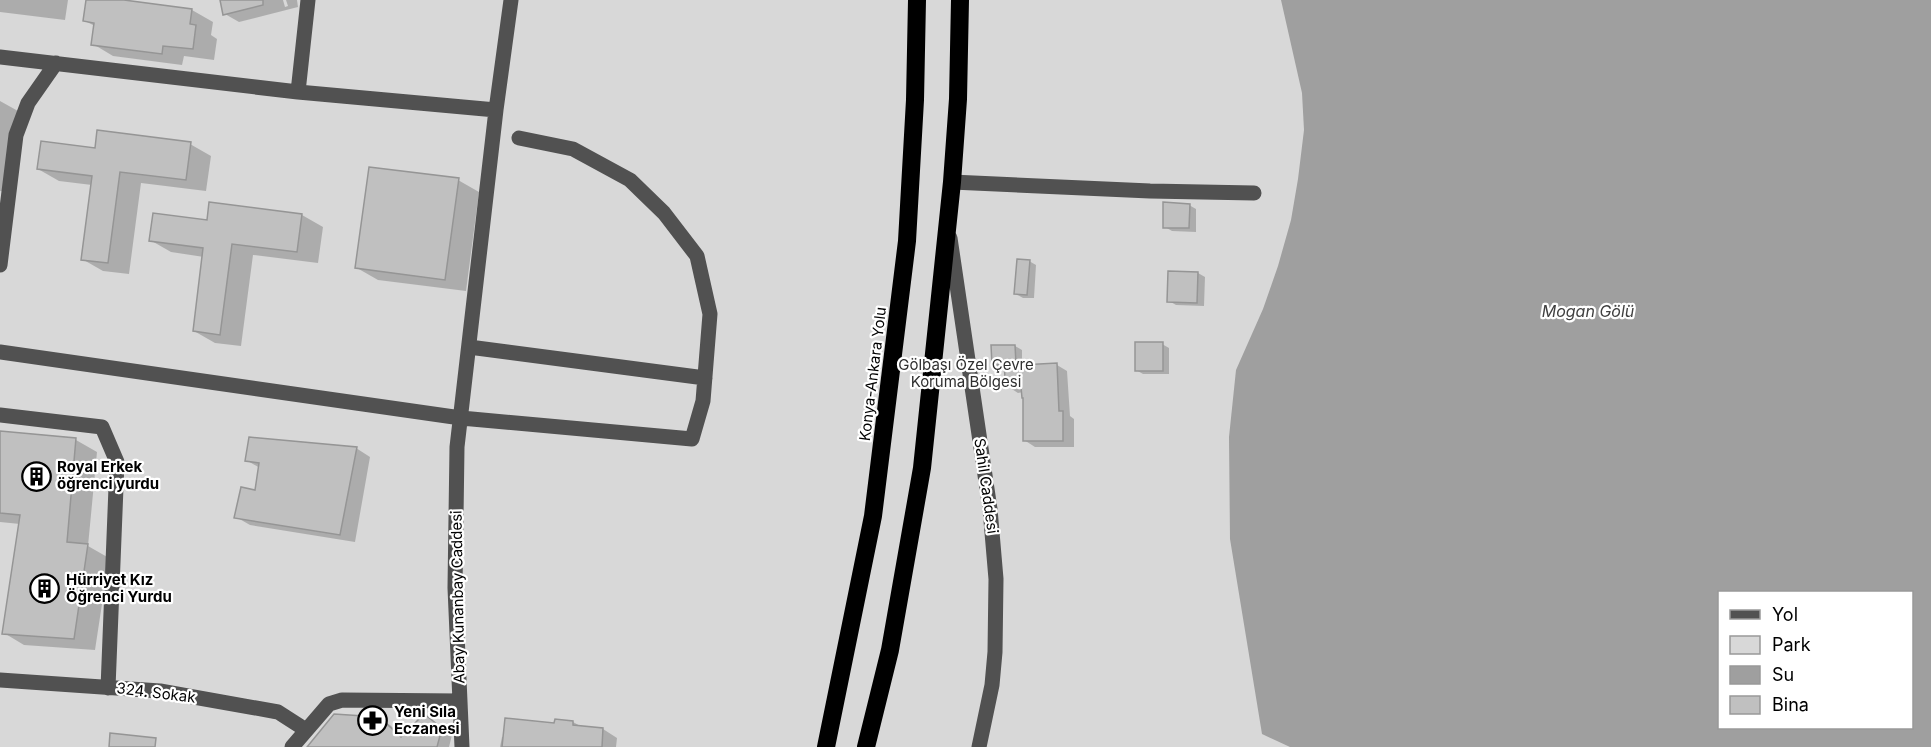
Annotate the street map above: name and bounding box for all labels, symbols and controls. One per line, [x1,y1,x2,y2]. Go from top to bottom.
water label: Mogan Gölü [1542,301,1634,321]
street label: Konya-Ankara Yolu [855,306,890,442]
park label: Gölbaşı Özel Çevre Koruma Bölgesi [898,355,1034,391]
street label: Sahil Caddesi [970,437,1003,535]
place label: Royal Erkek öğrenci yurdu [57,457,159,493]
building icon: Royal Erkek öğrenci yurdu [20,460,52,492]
street label: Abay Kunanbay Caddesi [446,510,469,684]
place label: Hürriyet Kız Öğrenci Yurdu [66,570,172,606]
building icon: Hürriyet Kız Öğrenci Yurdu [29,573,61,605]
legend [1718,591,1913,729]
text: Yol [1772,604,1798,625]
text: Park [1772,634,1811,655]
text: Su [1772,664,1794,685]
street label: 324. Sokak [115,678,197,707]
text: Bina [1772,694,1809,715]
place label: Yeni Sıla Eczanesi [394,702,460,738]
pharmacy icon: Yeni Sıla Eczanesi [357,705,389,737]

